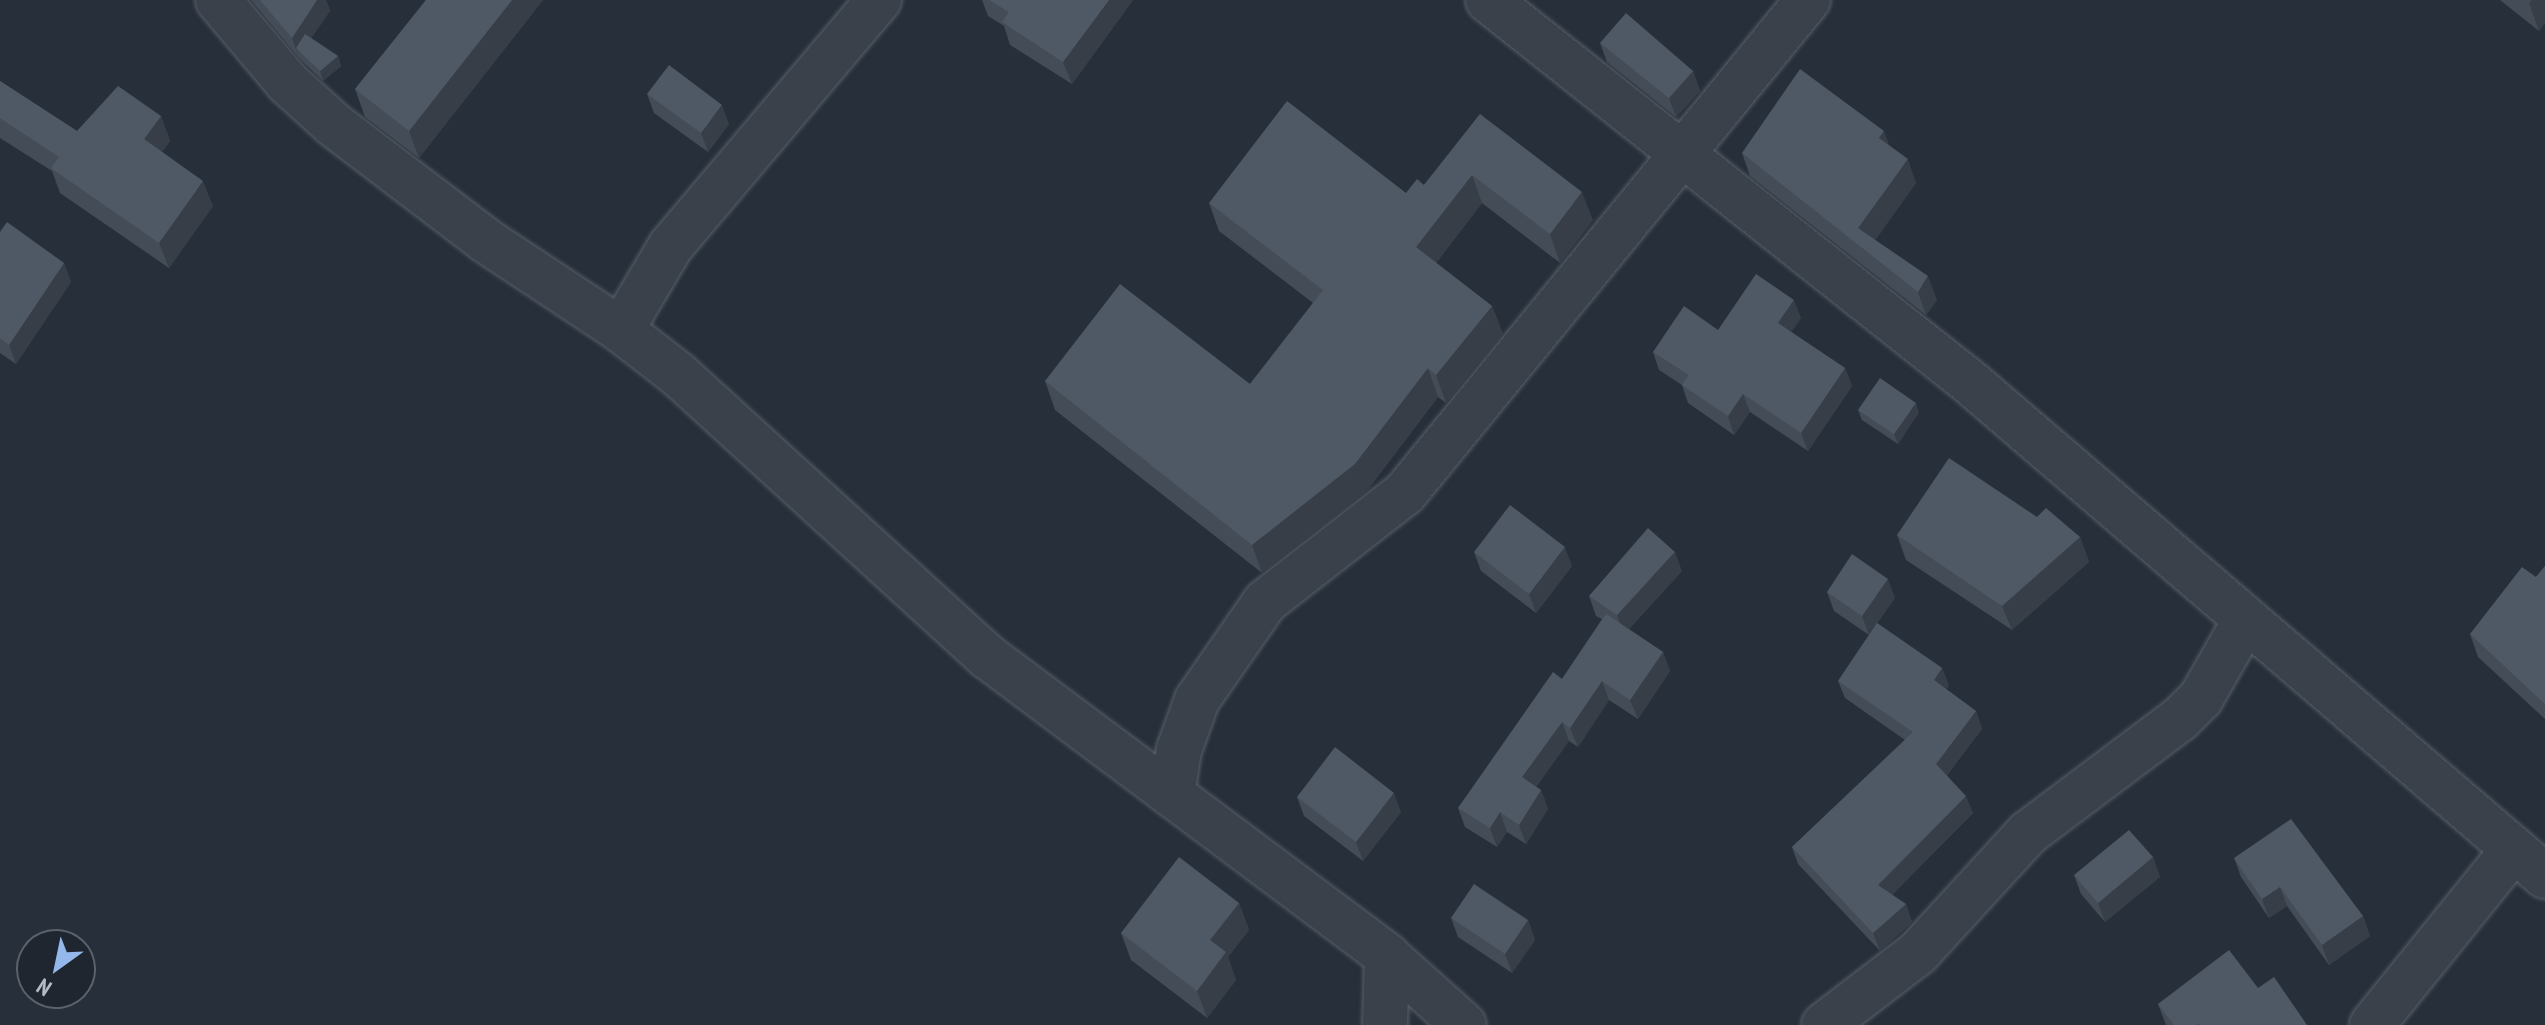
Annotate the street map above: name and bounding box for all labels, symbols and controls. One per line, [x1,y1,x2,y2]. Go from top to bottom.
north arrow [16,929,96,1009]
text: N [31,972,57,1002]

